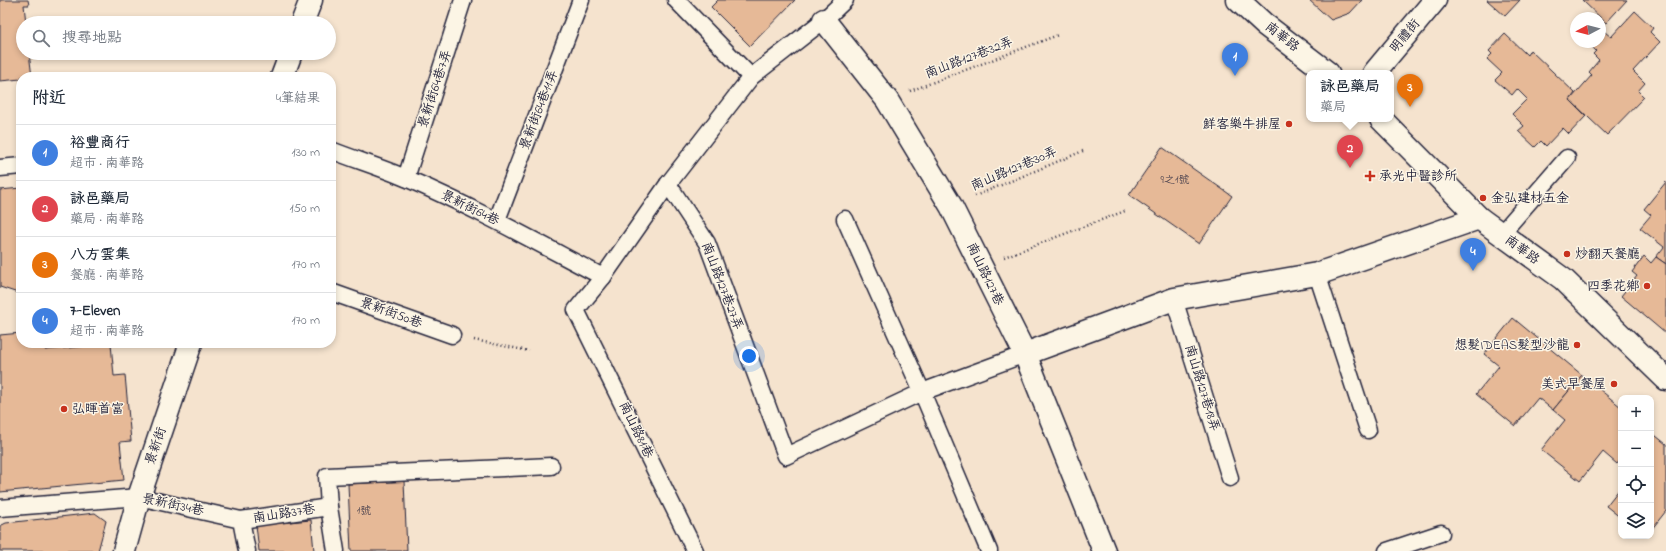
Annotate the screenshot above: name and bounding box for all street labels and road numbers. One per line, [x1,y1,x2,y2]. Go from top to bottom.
street label: 明禮街 [1385,15,1425,57]
street label: 南華路 [1261,18,1303,56]
street label: 南山路127巷32弄 [922,33,1016,83]
street label: 景新街64巷7弄 [413,47,457,131]
street label: 景新街64巷11弄 [515,67,563,153]
street label: 南山路127巷30弄 [968,142,1060,196]
street label: 景新街64巷 [437,186,503,230]
street label: 南華路 [1501,231,1543,269]
street label: 南山路127巷27弄 [697,239,747,333]
street label: 南山路127巷 [962,239,1008,309]
street label: 景新街50巷 [357,293,425,333]
street label: 南山路127巷18弄 [1180,342,1224,434]
street label: 南山路81巷 [614,398,658,462]
street label: 景新街 [141,424,171,468]
street label: 景新街34巷 [140,489,206,521]
street label: 南山路37巷 [252,500,316,528]

